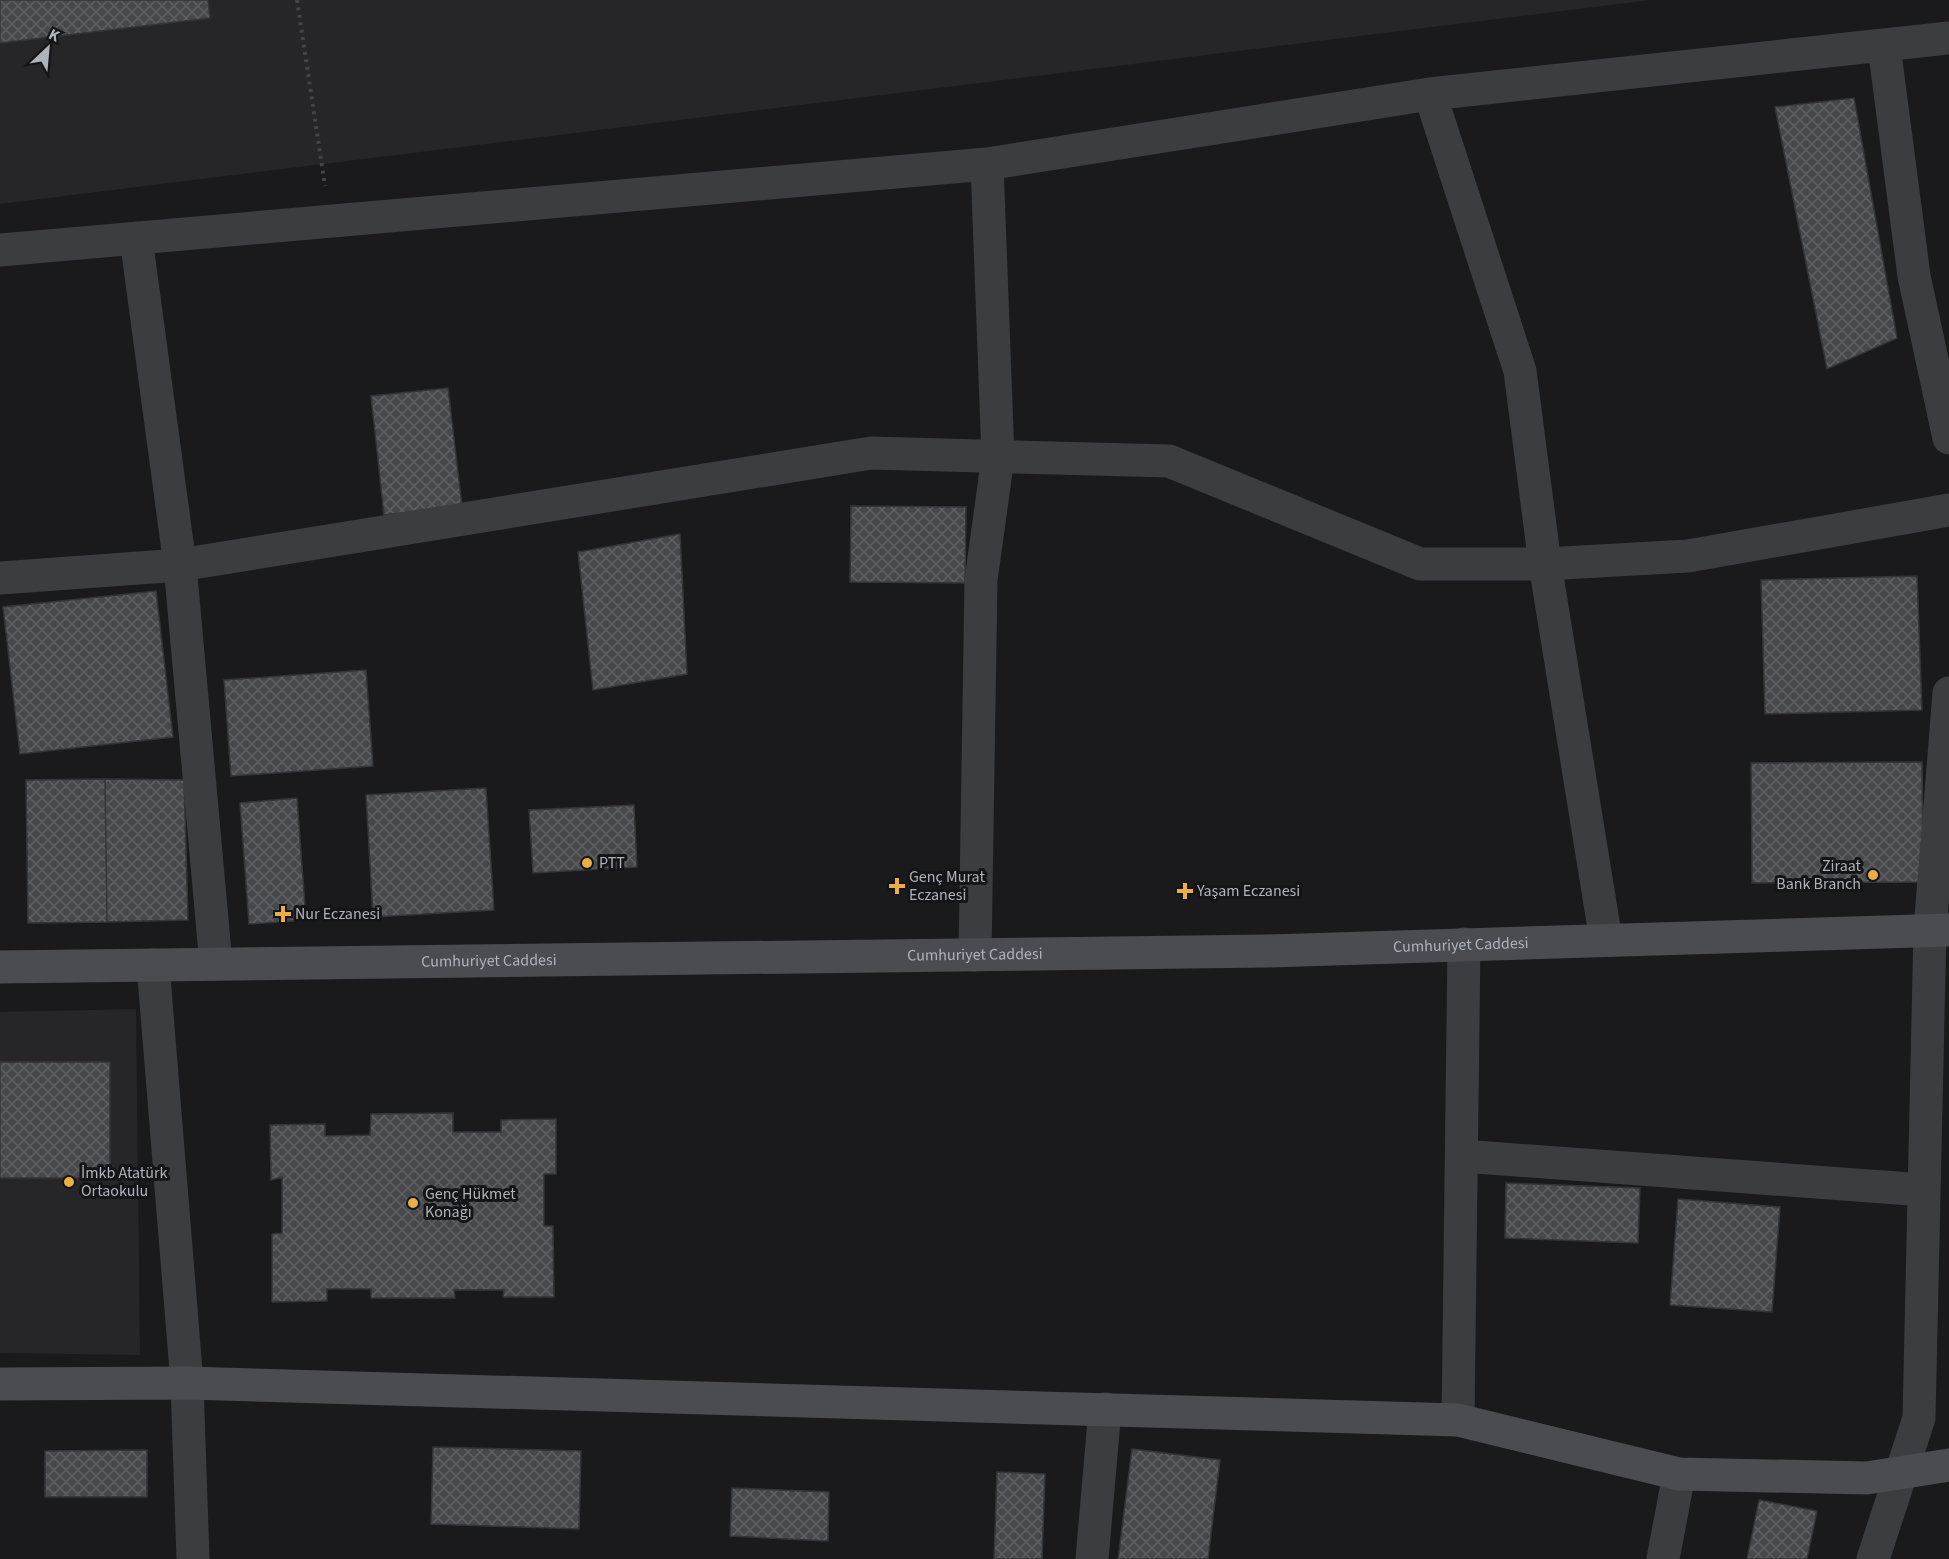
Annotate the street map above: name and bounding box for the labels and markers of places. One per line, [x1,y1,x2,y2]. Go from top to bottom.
place label: PTT [599,852,625,874]
place label: Ziraat Bank Branch [1776,855,1862,895]
marker: PTT [580,856,594,870]
place label: Genç Murat Eczanesi [909,866,985,906]
marker: Ziraat Bank Branch [1866,868,1880,882]
marker: Genç Murat Eczanesi [890,879,904,893]
place label: Yaşam Eczanesi [1196,880,1300,902]
marker: Yaşam Eczanesi [1178,884,1192,898]
place label: Nur Eczanesi [295,903,380,925]
marker: Nur Eczanesi [276,907,290,921]
place label: İmkb Atatürk Ortaokulu [81,1162,167,1202]
marker: İmkb Atatürk Ortaokulu [62,1175,76,1189]
place label: Genç Hükmet Konağı [425,1183,516,1223]
marker: Genç Hükmet Konağı [406,1196,420,1210]

